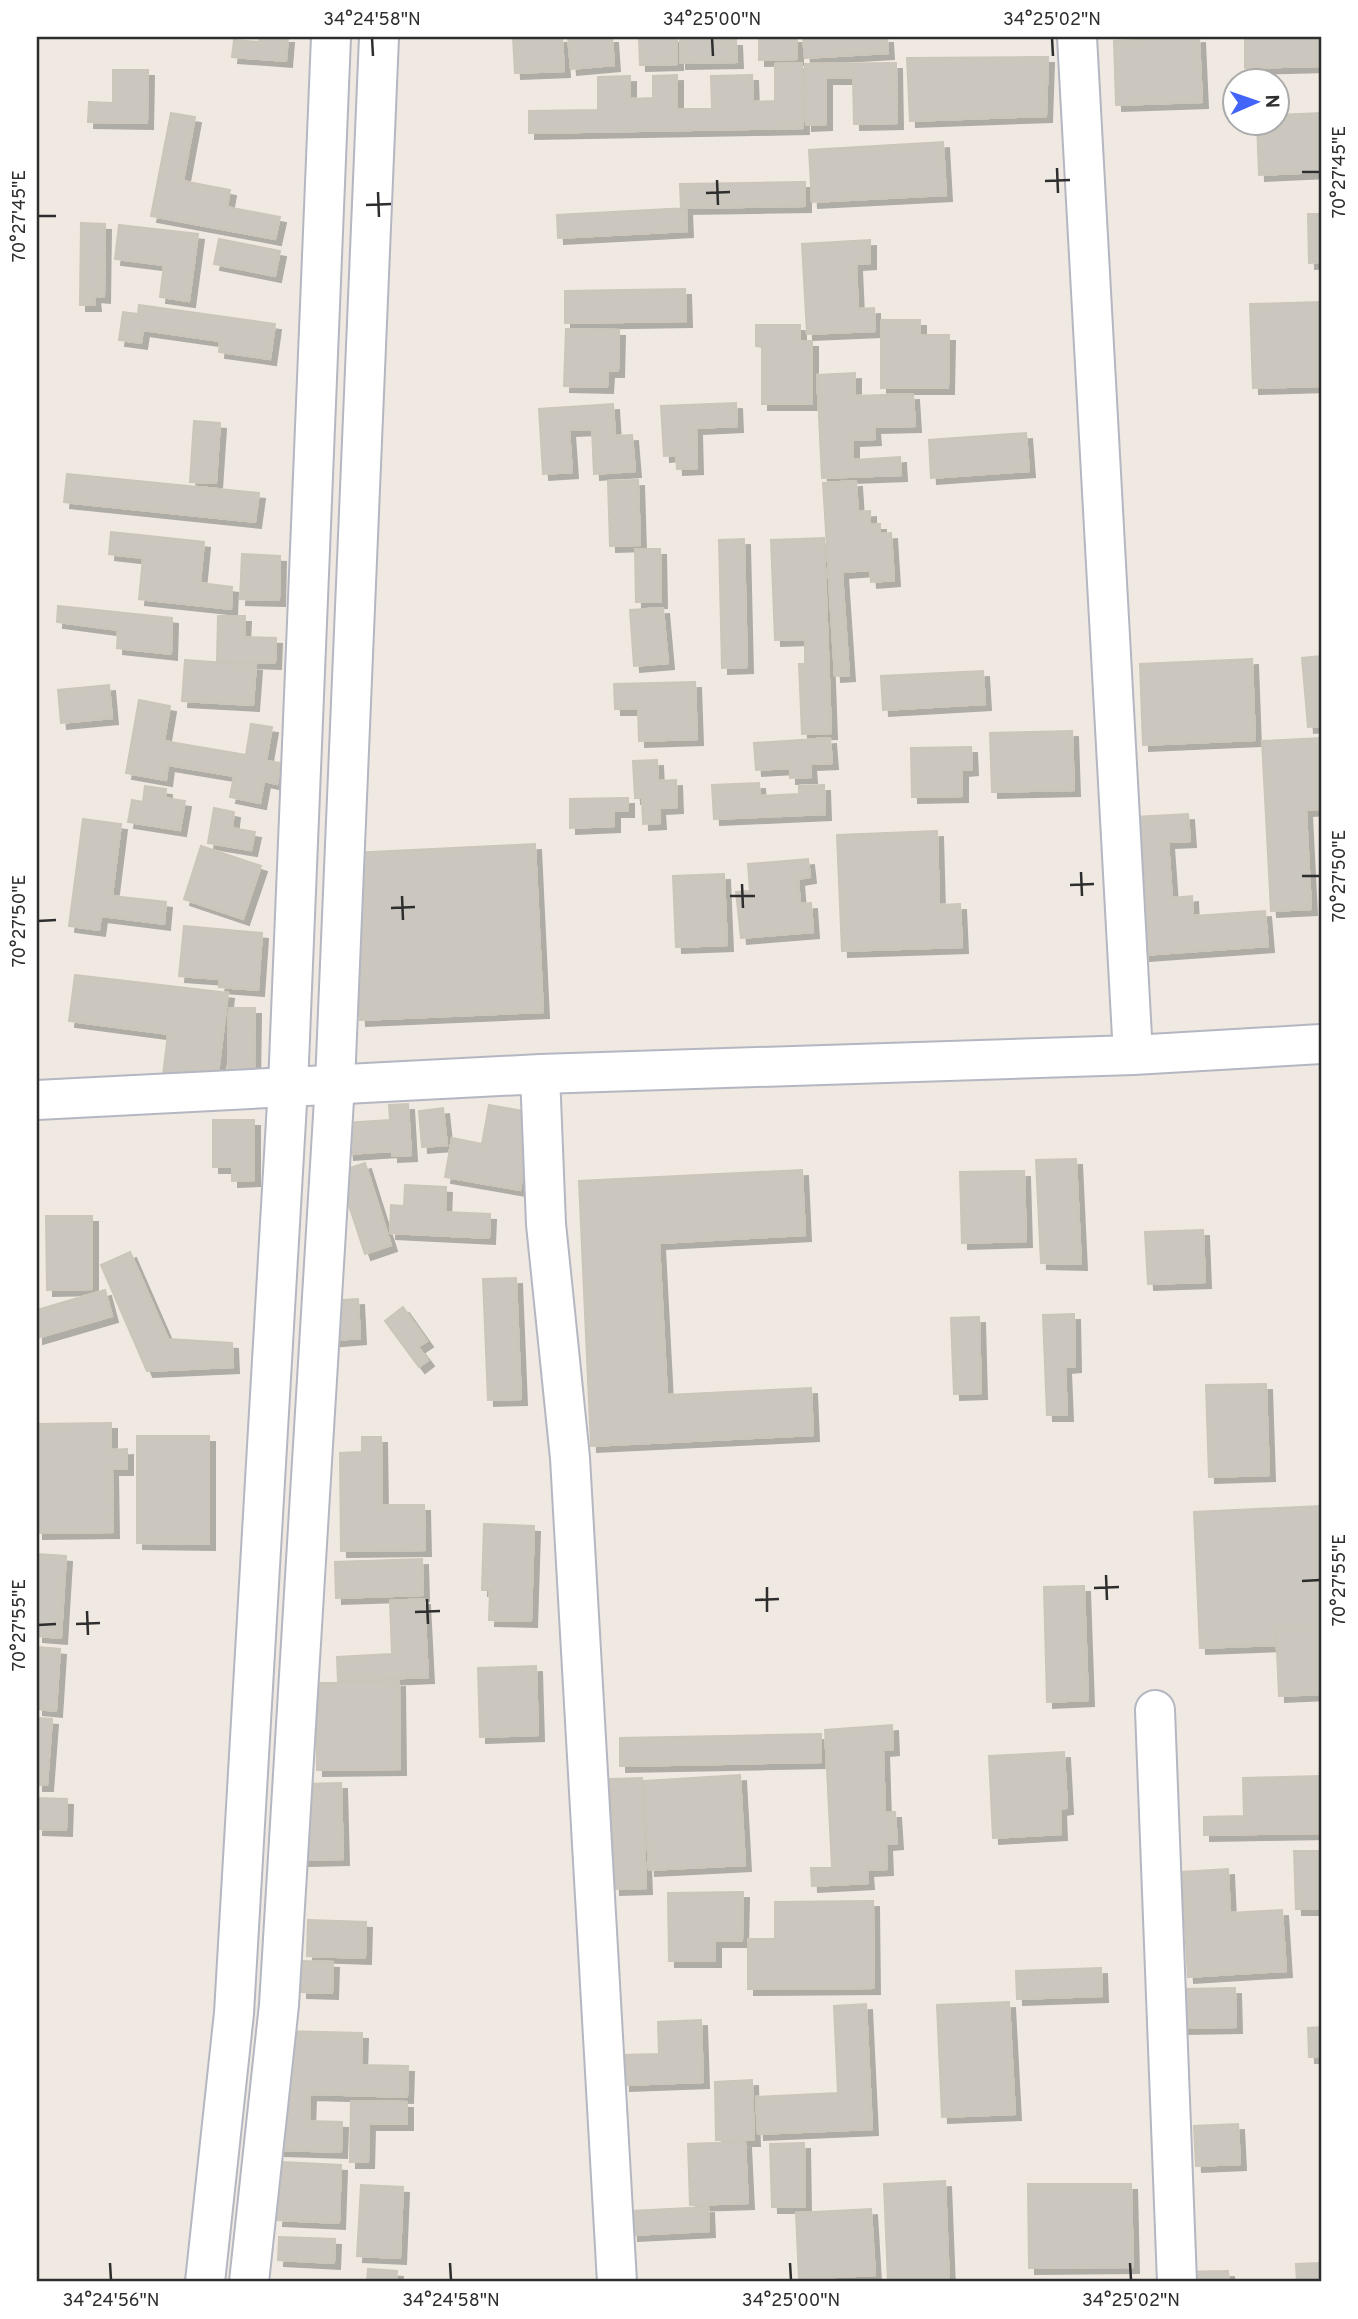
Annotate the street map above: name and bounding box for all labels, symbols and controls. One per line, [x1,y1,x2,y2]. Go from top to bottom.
text: 34°24'58"N [323,9,421,32]
text: 34°25'00"N [663,9,761,32]
text: 34°25'02"N [1003,9,1101,32]
north arrow [1222,66,1292,136]
text: N [1259,94,1283,109]
text: 70°27'45"E [1329,126,1352,218]
text: 70°27'45"E [9,170,32,262]
text: 70°27'50"E [1329,830,1352,922]
text: 70°27'50"E [9,875,32,967]
text: 70°27'55"E [1329,1534,1352,1626]
text: 70°27'55"E [9,1579,32,1671]
text: 34°24'56"N [62,2290,160,2313]
text: 34°24'58"N [402,2290,500,2313]
text: 34°25'00"N [742,2290,840,2313]
text: 34°25'02"N [1082,2290,1180,2313]

